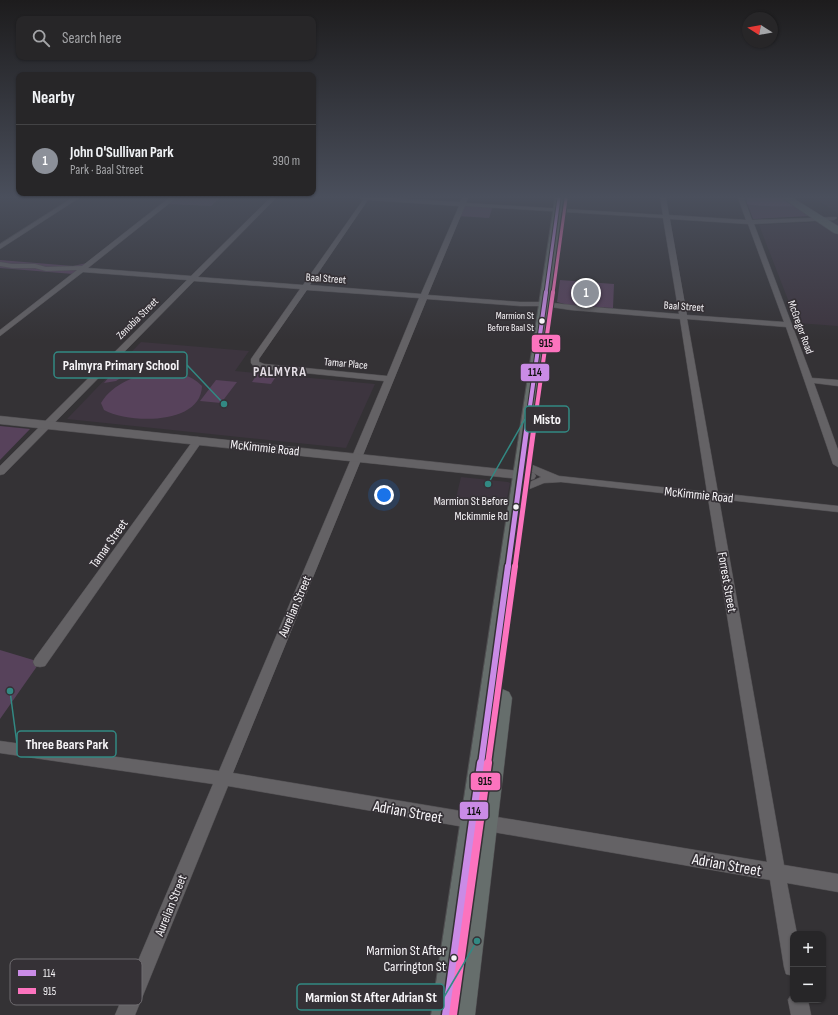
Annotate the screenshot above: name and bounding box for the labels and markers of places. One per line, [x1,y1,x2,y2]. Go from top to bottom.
pin: 1 [573,278,599,308]
place label: Marmion St Before Baal St [487,310,534,334]
marker: Marmion St Before Baal St [537,316,547,326]
callout: Palmyra Primary School [54,352,187,378]
callout: Misto [525,406,569,432]
place label: Marmion St Before Mckimmie Rd [434,494,508,524]
marker: Marmion St Before Mckimmie Rd [511,502,521,512]
callout: Three Bears Park [17,731,116,757]
place label: Marmion St After Carrington St [366,942,446,975]
marker: Marmion St After Carrington St [449,953,459,963]
callout: Marmion St After Adrian St [297,984,444,1010]

